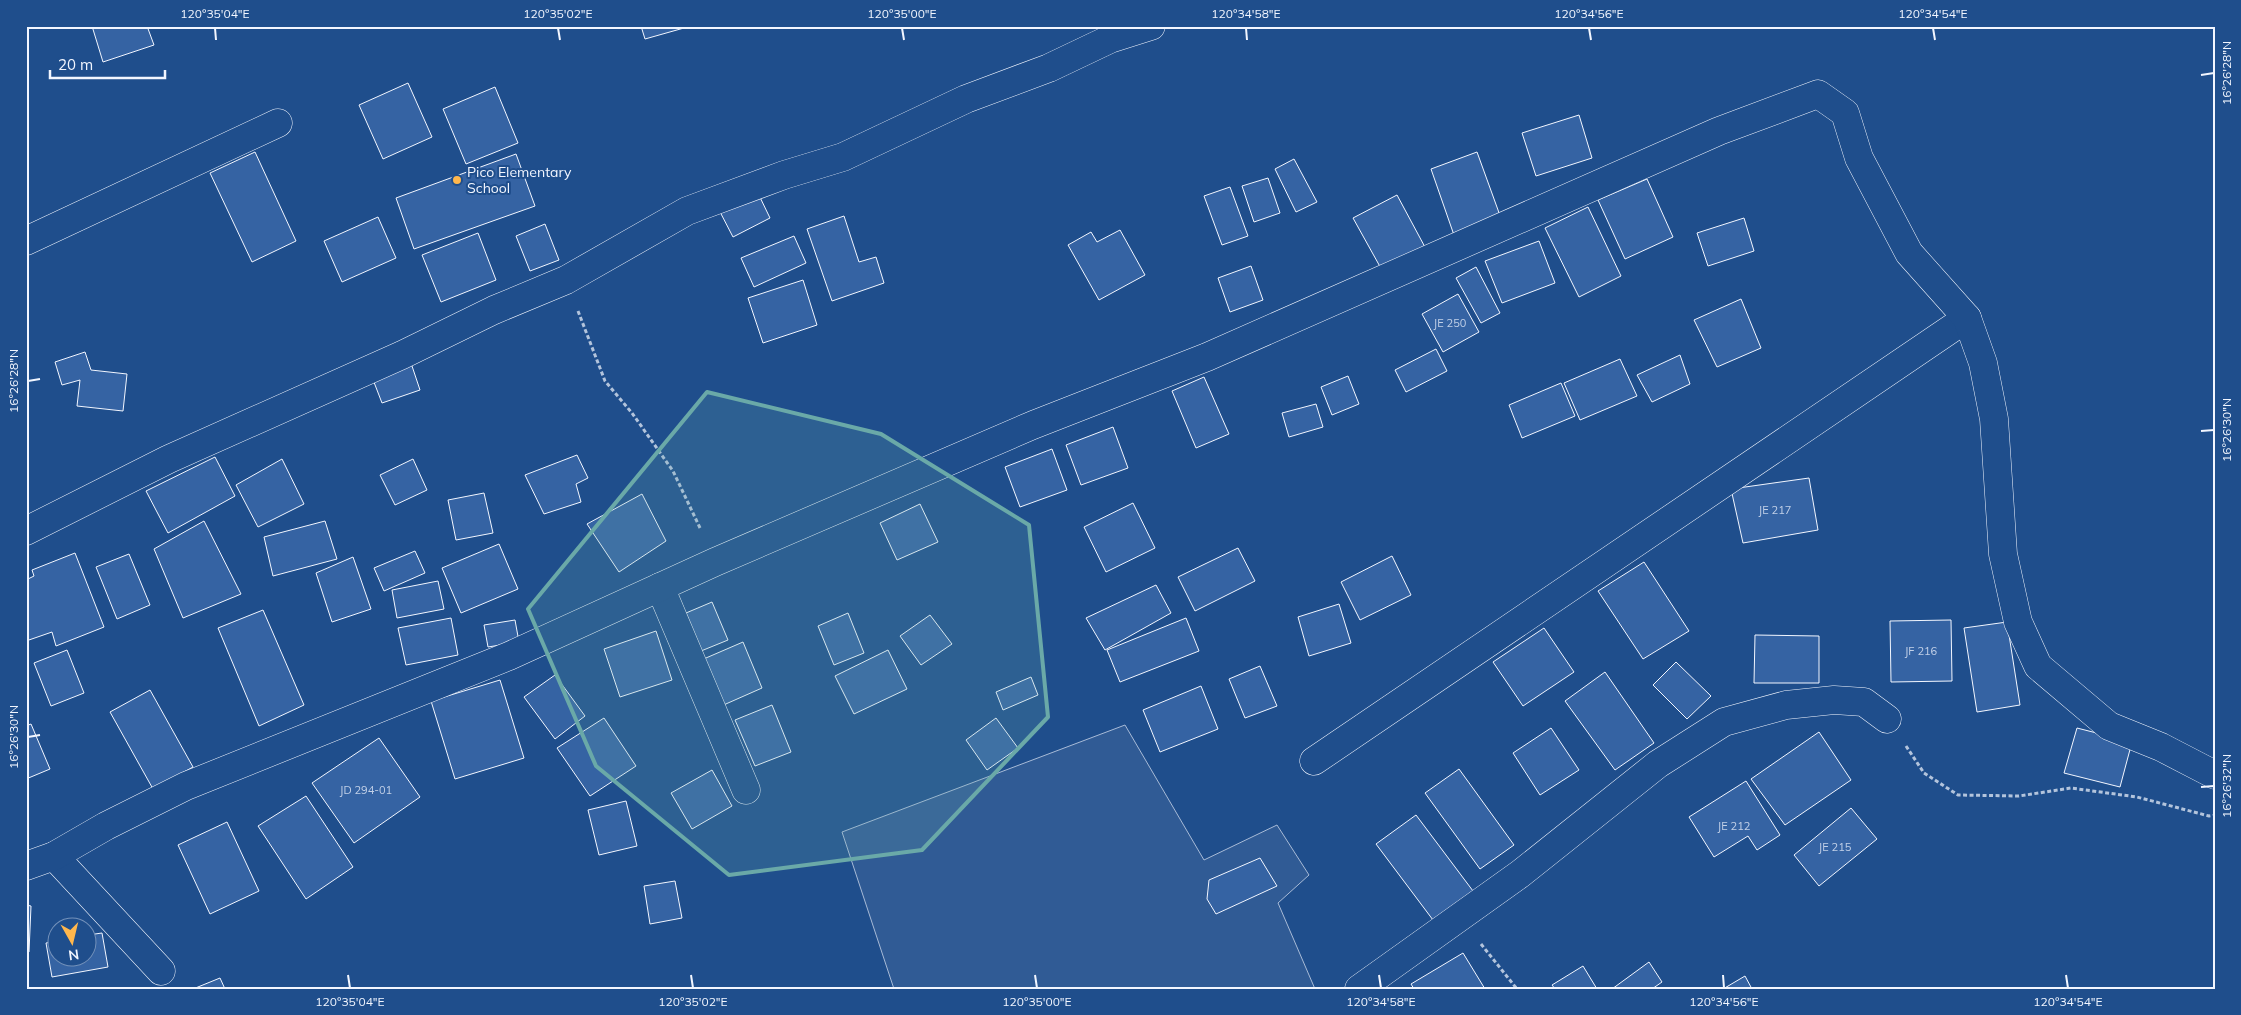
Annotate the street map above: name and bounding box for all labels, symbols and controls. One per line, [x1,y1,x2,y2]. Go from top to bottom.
text: 120°35'04"E [180,6,250,21]
text: 120°35'02"E [523,6,593,21]
text: 120°35'00"E [867,6,937,21]
text: 120°34'58"E [1211,6,1281,21]
text: 120°34'56"E [1554,6,1624,21]
text: 120°34'54"E [1898,6,1968,21]
text: 16°26'28"N [2219,41,2234,105]
scale bar [50,48,165,80]
text: 20 m [58,55,93,74]
place label: Pico Elementary School [467,163,572,197]
marker: Pico Elementary School [451,174,463,186]
house number: JE 250 [1434,316,1467,330]
text: 16°26'28"N [6,349,21,413]
text: 16°26'30"N [2219,398,2234,462]
house number: JE 217 [1759,503,1791,517]
house number: JF 216 [1905,644,1938,658]
text: 16°26'30"N [6,705,21,769]
text: 16°26'32"N [2219,754,2234,818]
house number: JD 294-01 [340,783,392,797]
house number: JE 212 [1718,819,1751,833]
house number: JE 215 [1819,840,1852,854]
north arrow [48,918,98,968]
text: N [67,945,80,965]
text: 120°35'04"E [315,994,385,1009]
text: 120°35'02"E [658,994,728,1009]
text: 120°35'00"E [1002,994,1072,1009]
text: 120°34'58"E [1346,994,1416,1009]
text: 120°34'56"E [1689,994,1759,1009]
text: 120°34'54"E [2033,994,2103,1009]

